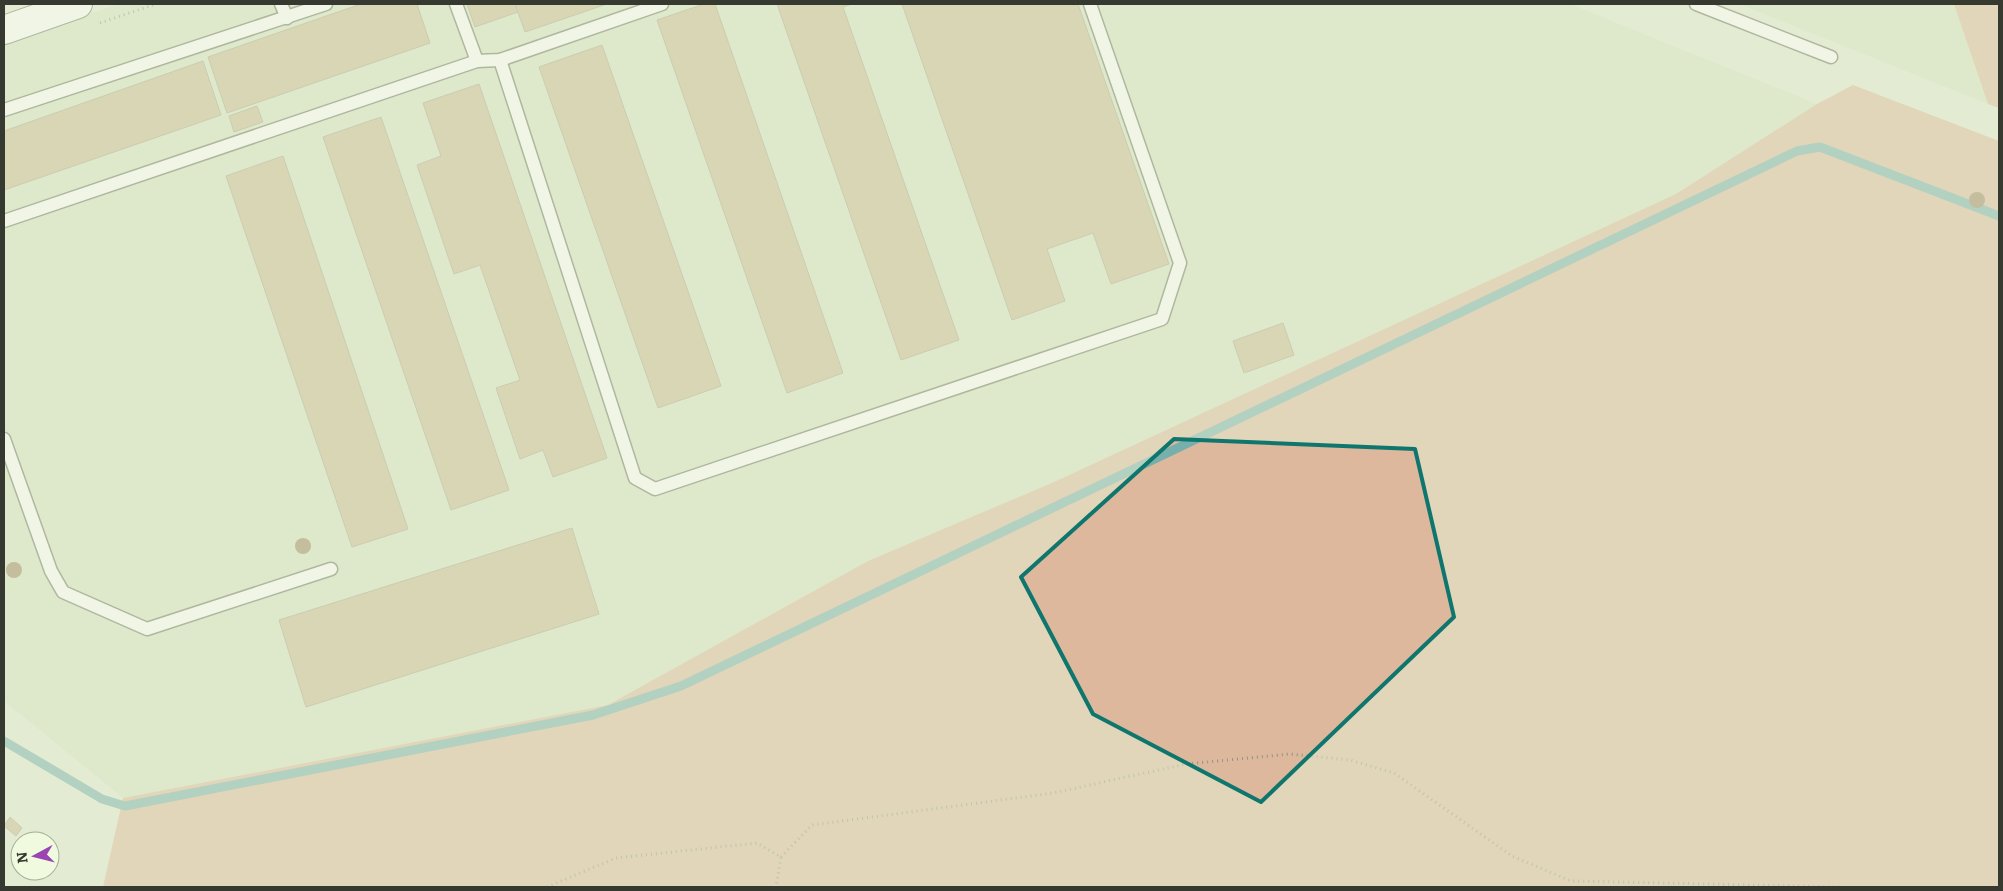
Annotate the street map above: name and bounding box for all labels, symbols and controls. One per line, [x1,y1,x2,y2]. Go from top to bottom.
north arrow [10,831,60,881]
text: N [10,850,32,865]

